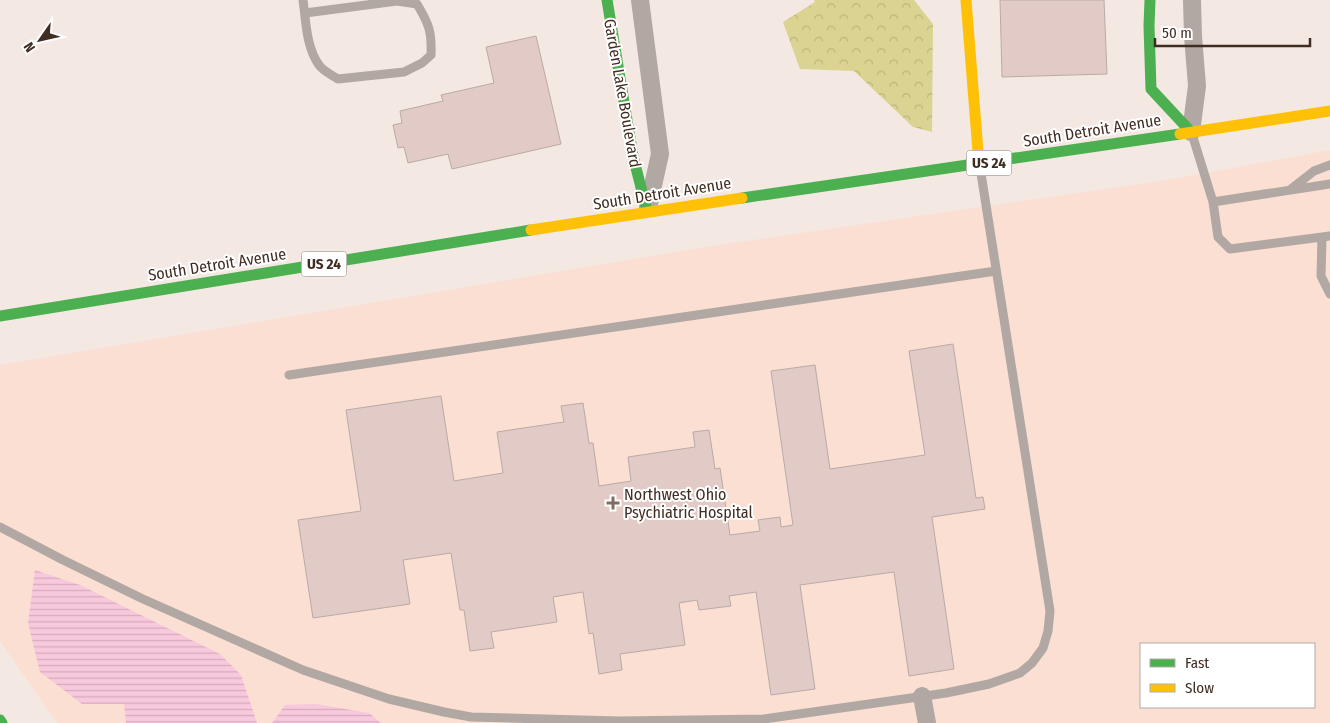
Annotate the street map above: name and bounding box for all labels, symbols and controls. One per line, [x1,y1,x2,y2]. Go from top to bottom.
north arrow [15,15,65,65]
scale bar [1155,15,1310,47]
street label: Garden Lake Boulevard [600,17,645,169]
text: 50 m [1162,24,1192,42]
text: N [20,39,39,55]
street label: South Detroit Avenue [1022,110,1162,151]
road number: US 24 [966,150,1012,176]
street label: South Detroit Avenue [592,173,732,214]
street label: South Detroit Avenue [147,244,287,285]
road number: US 24 [302,252,346,276]
place label: Northwest Ohio Psychiatric Hospital [624,485,753,522]
marker: Northwest Ohio Psychiatric Hospital [606,496,620,510]
legend [1140,643,1315,708]
text: Fast [1185,654,1209,672]
text: Slow [1185,679,1214,697]

